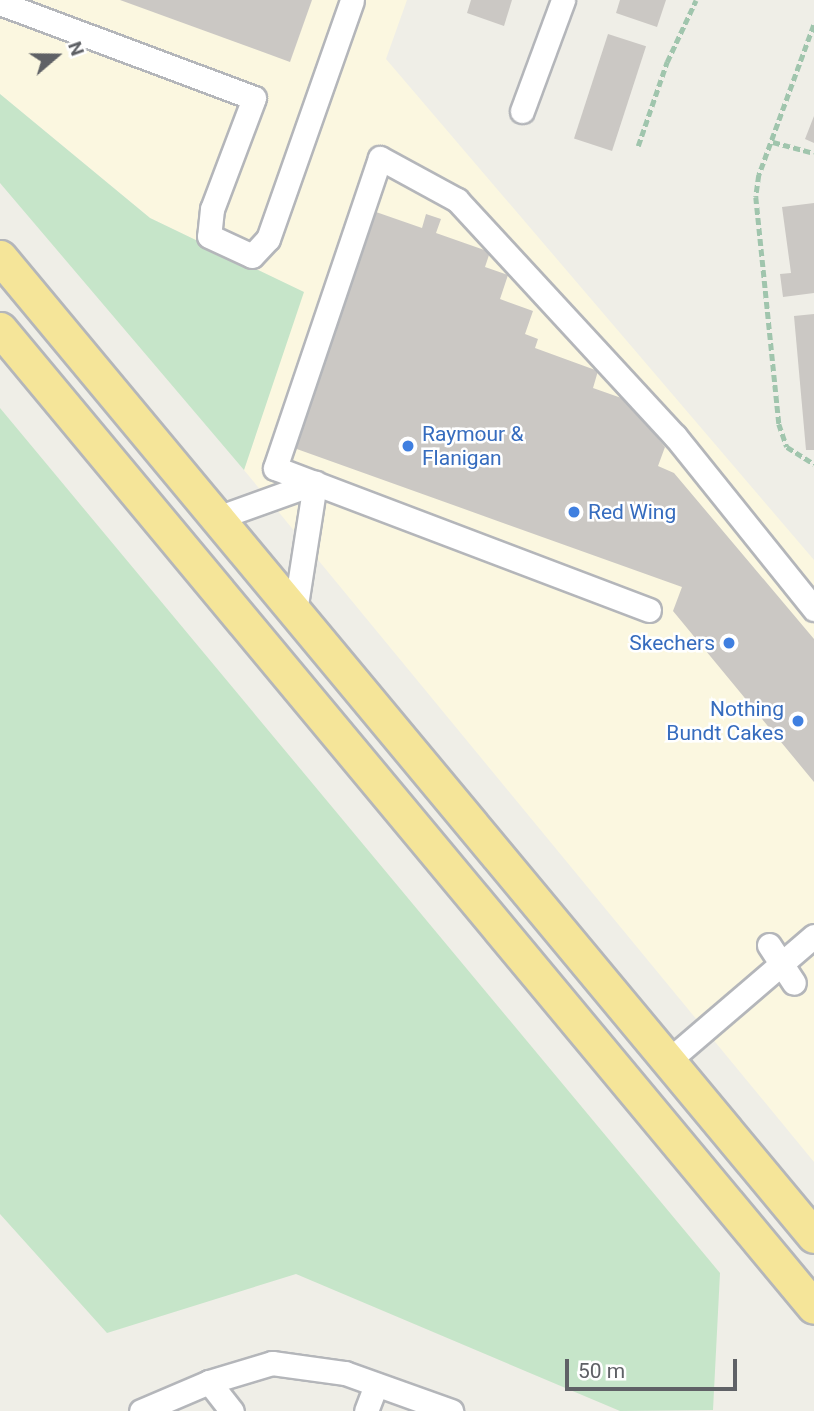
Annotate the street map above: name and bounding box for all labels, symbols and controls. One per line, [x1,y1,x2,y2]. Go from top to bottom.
north arrow [21,21,91,91]
text: N [63,38,89,59]
place label: Raymour & Flanigan [422,421,524,471]
marker: Raymour & Flanigan [400,438,416,454]
place label: Red Wing [588,499,676,525]
marker: Red Wing [566,504,582,520]
place label: Skechers [629,630,715,656]
marker: Skechers [721,635,737,651]
place label: Nothing Bundt Cakes [666,696,784,746]
marker: Nothing Bundt Cakes [790,713,806,729]
scale bar [569,1344,740,1388]
text: 50 m [578,1359,625,1383]

